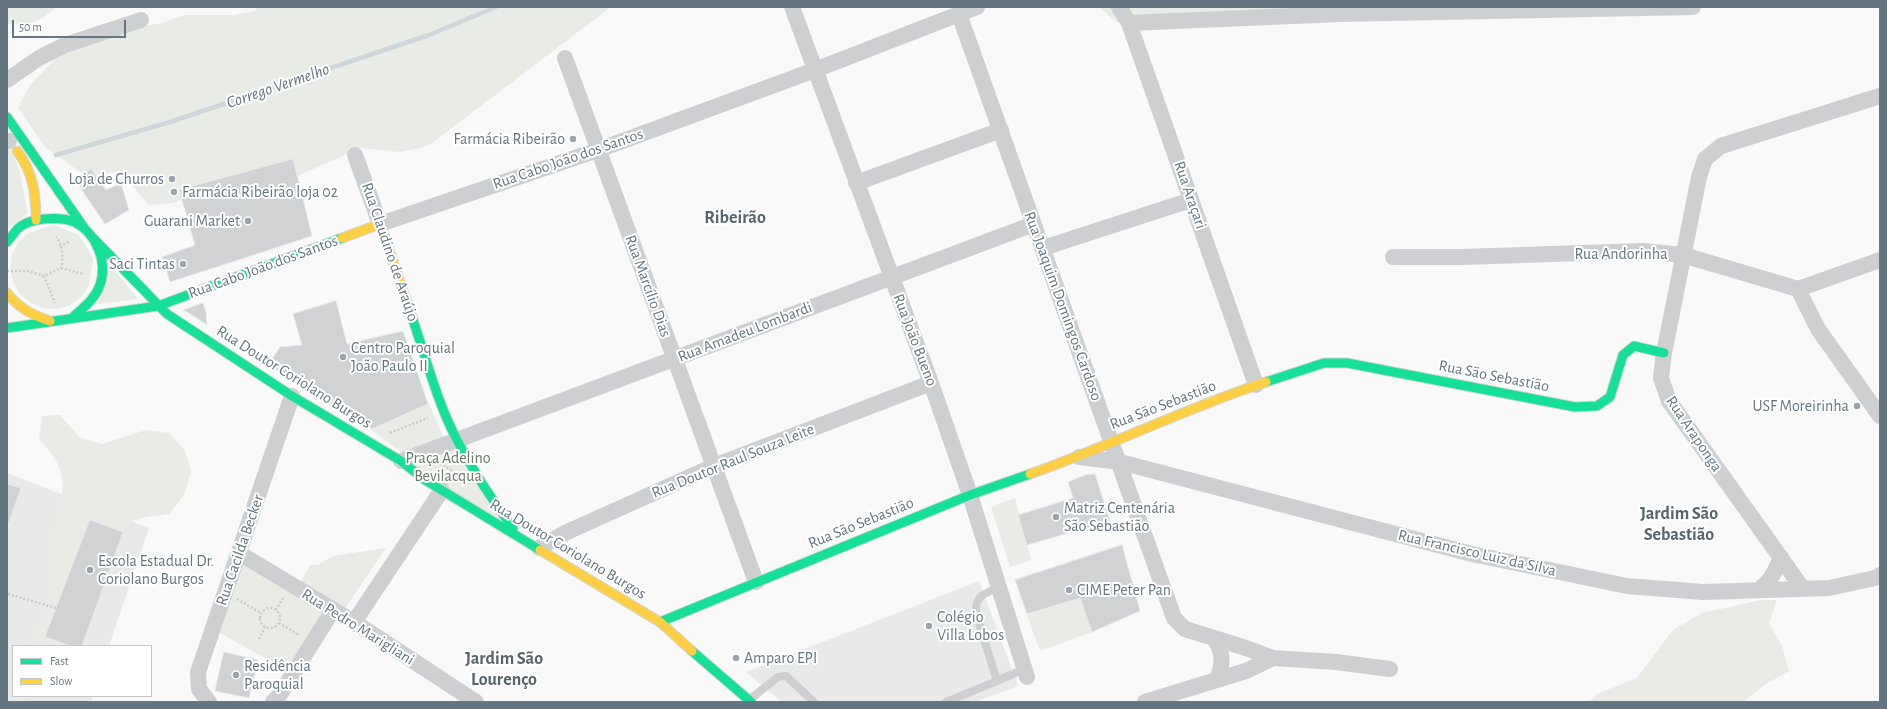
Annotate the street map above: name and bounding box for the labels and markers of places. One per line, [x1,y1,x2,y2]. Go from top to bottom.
place label: Farmácia Ribeirão [453,129,565,149]
marker: Farmácia Ribeirão [568,134,578,144]
place label: Loja de Churros [68,169,164,189]
marker: Loja de Churros [167,174,177,184]
place label: Farmácia Ribeirão loja 02 [182,182,338,202]
marker: Farmácia Ribeirão loja 02 [169,187,179,197]
place label: Guarani Market [144,211,240,231]
marker: Guarani Market [243,216,253,226]
place label: Saci Tintas [109,254,175,274]
marker: Saci Tintas [178,259,188,269]
place label: Centro Paroquial João Paulo II [351,338,455,376]
marker: Centro Paroquial João Paulo II [338,352,348,362]
place label: USF Moreirinha [1752,396,1849,416]
marker: USF Moreirinha [1852,401,1862,411]
place label: Matriz Centenária São Sebastião [1064,498,1175,536]
marker: Matriz Centenária São Sebastião [1051,512,1061,522]
place label: Escola Estadual Dr. Coriolano Burgos [98,551,214,589]
marker: Escola Estadual Dr. Coriolano Burgos [85,565,95,575]
place label: CIME Peter Pan [1077,580,1171,600]
marker: CIME Peter Pan [1064,585,1074,595]
place label: Colégio Villa Lobos [937,607,1004,645]
marker: Colégio Villa Lobos [924,621,934,631]
place label: Amparo EPI [744,648,817,668]
marker: Amparo EPI [731,653,741,663]
place label: Residência Paroquial [244,656,311,694]
marker: Residência Paroquial [231,670,241,680]

